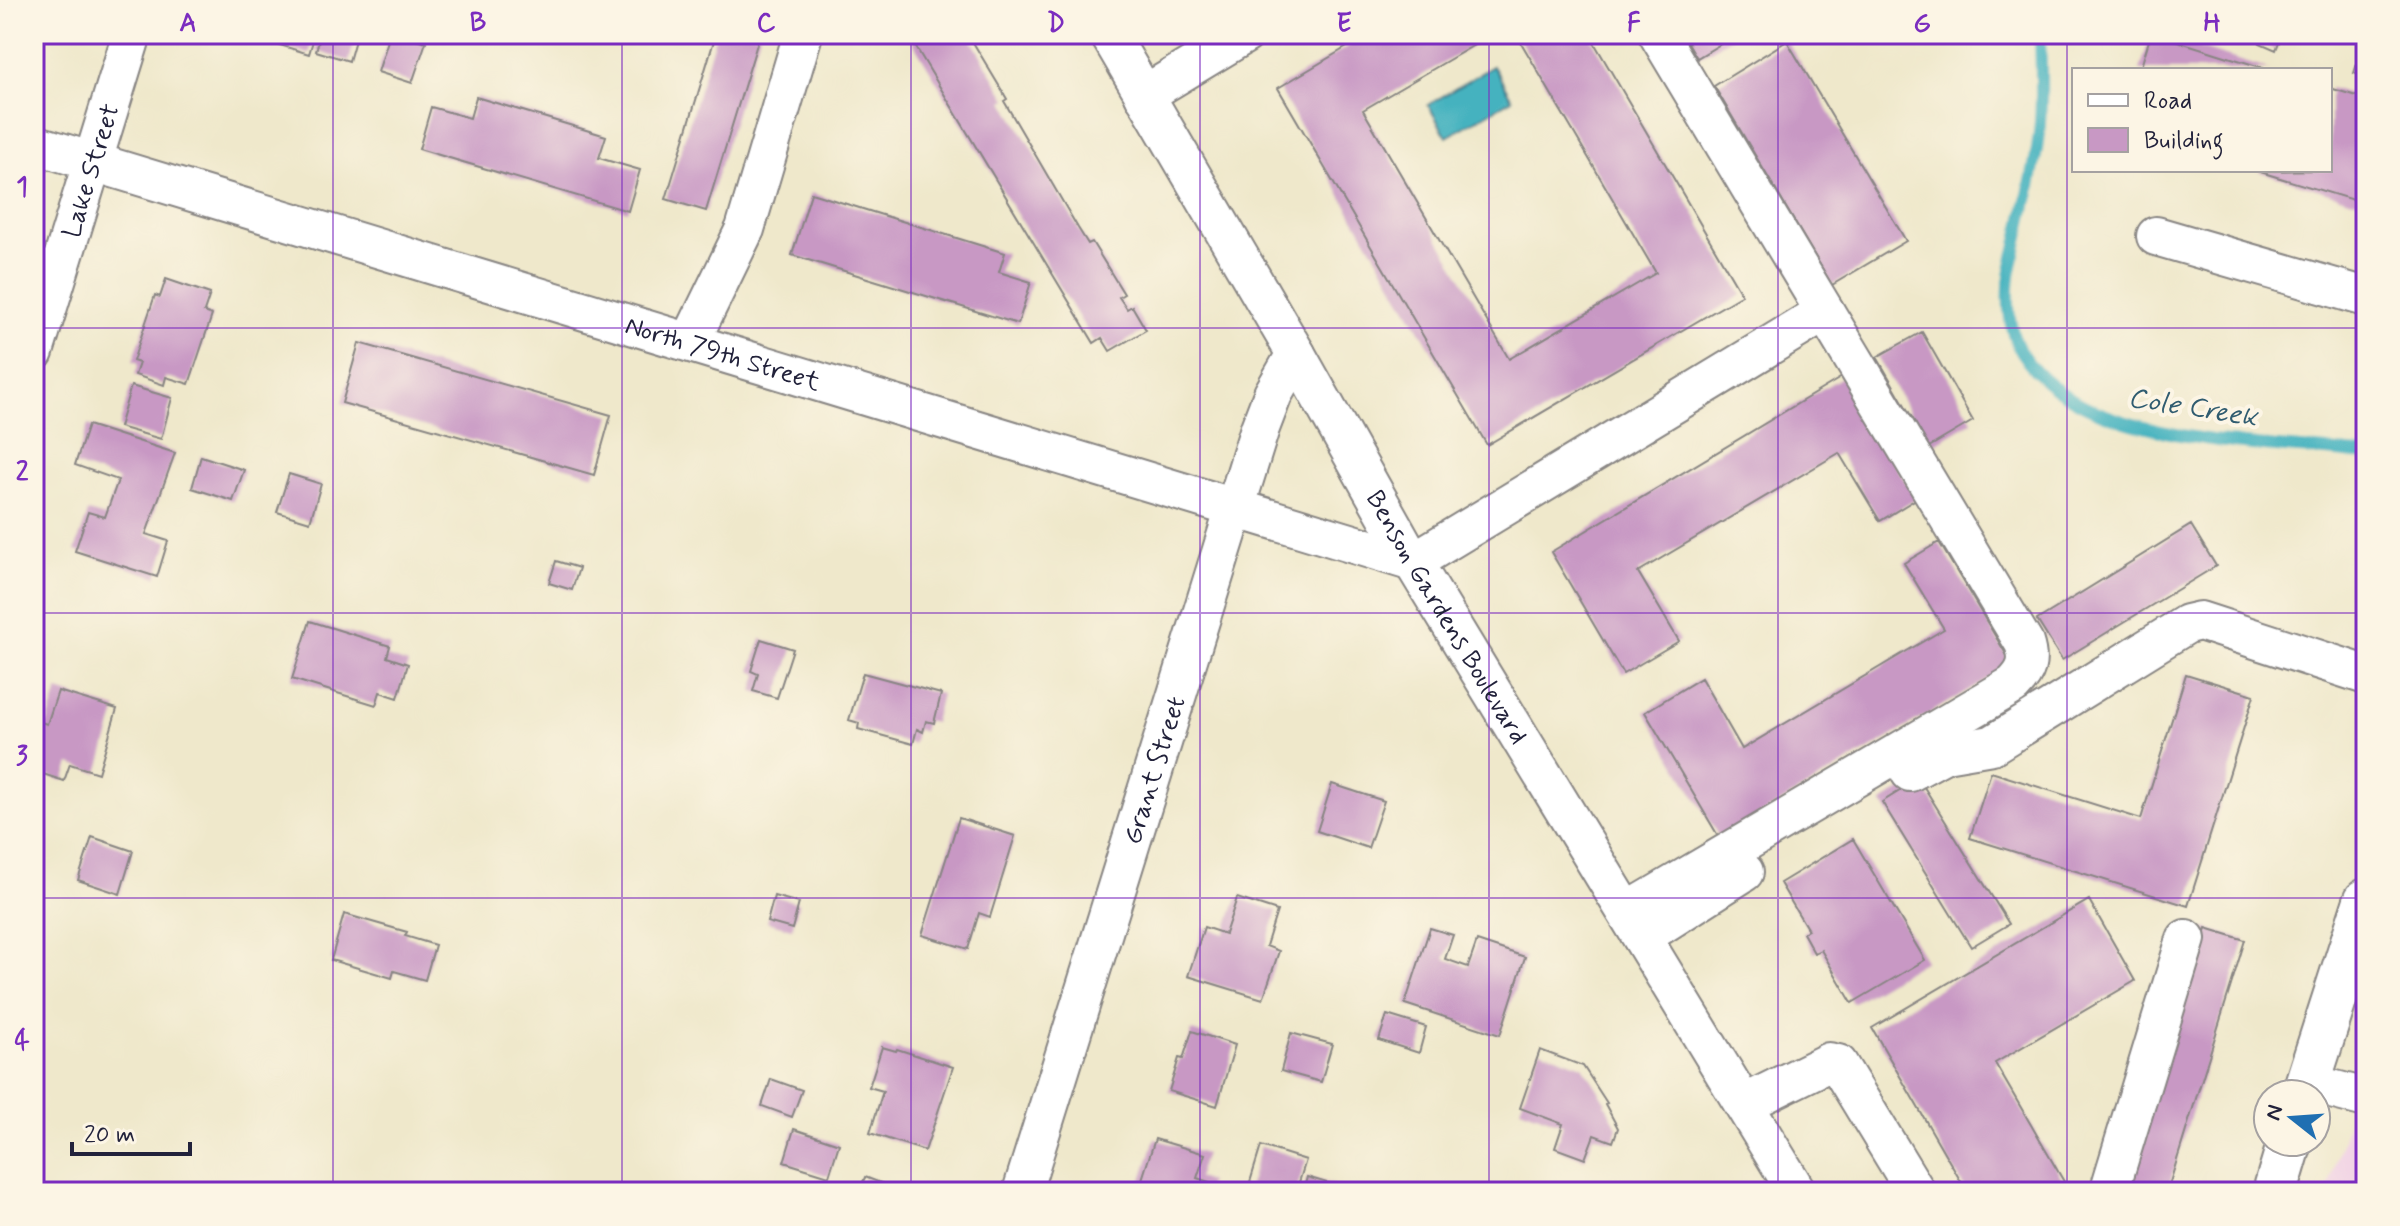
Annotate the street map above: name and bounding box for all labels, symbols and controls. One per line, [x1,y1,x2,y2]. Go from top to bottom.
text: A [179,7,197,41]
text: B [470,7,486,41]
text: C [757,7,776,41]
text: D [1047,7,1065,41]
text: E [1336,7,1352,41]
text: F [1627,7,1641,41]
text: G [1913,7,1931,41]
text: H [2204,7,2221,41]
legend [2072,68,2332,172]
text: Road [2144,86,2192,117]
street label: Lake Street [55,100,129,242]
text: Building [2144,126,2224,160]
text: 1 [16,171,28,205]
street label: North 79th Street [621,309,824,400]
water label: Cole Creek [2125,380,2261,437]
text: 2 [16,456,29,490]
street label: Benson Gardens Boulevard [1357,485,1535,751]
street label: Grant Street [1116,692,1194,849]
text: 3 [16,740,28,774]
text: 4 [14,1025,30,1059]
north arrow [2252,1078,2332,1158]
text: N [2259,1102,2290,1124]
scale bar [72,1106,190,1156]
text: 20 m [84,1120,135,1151]

